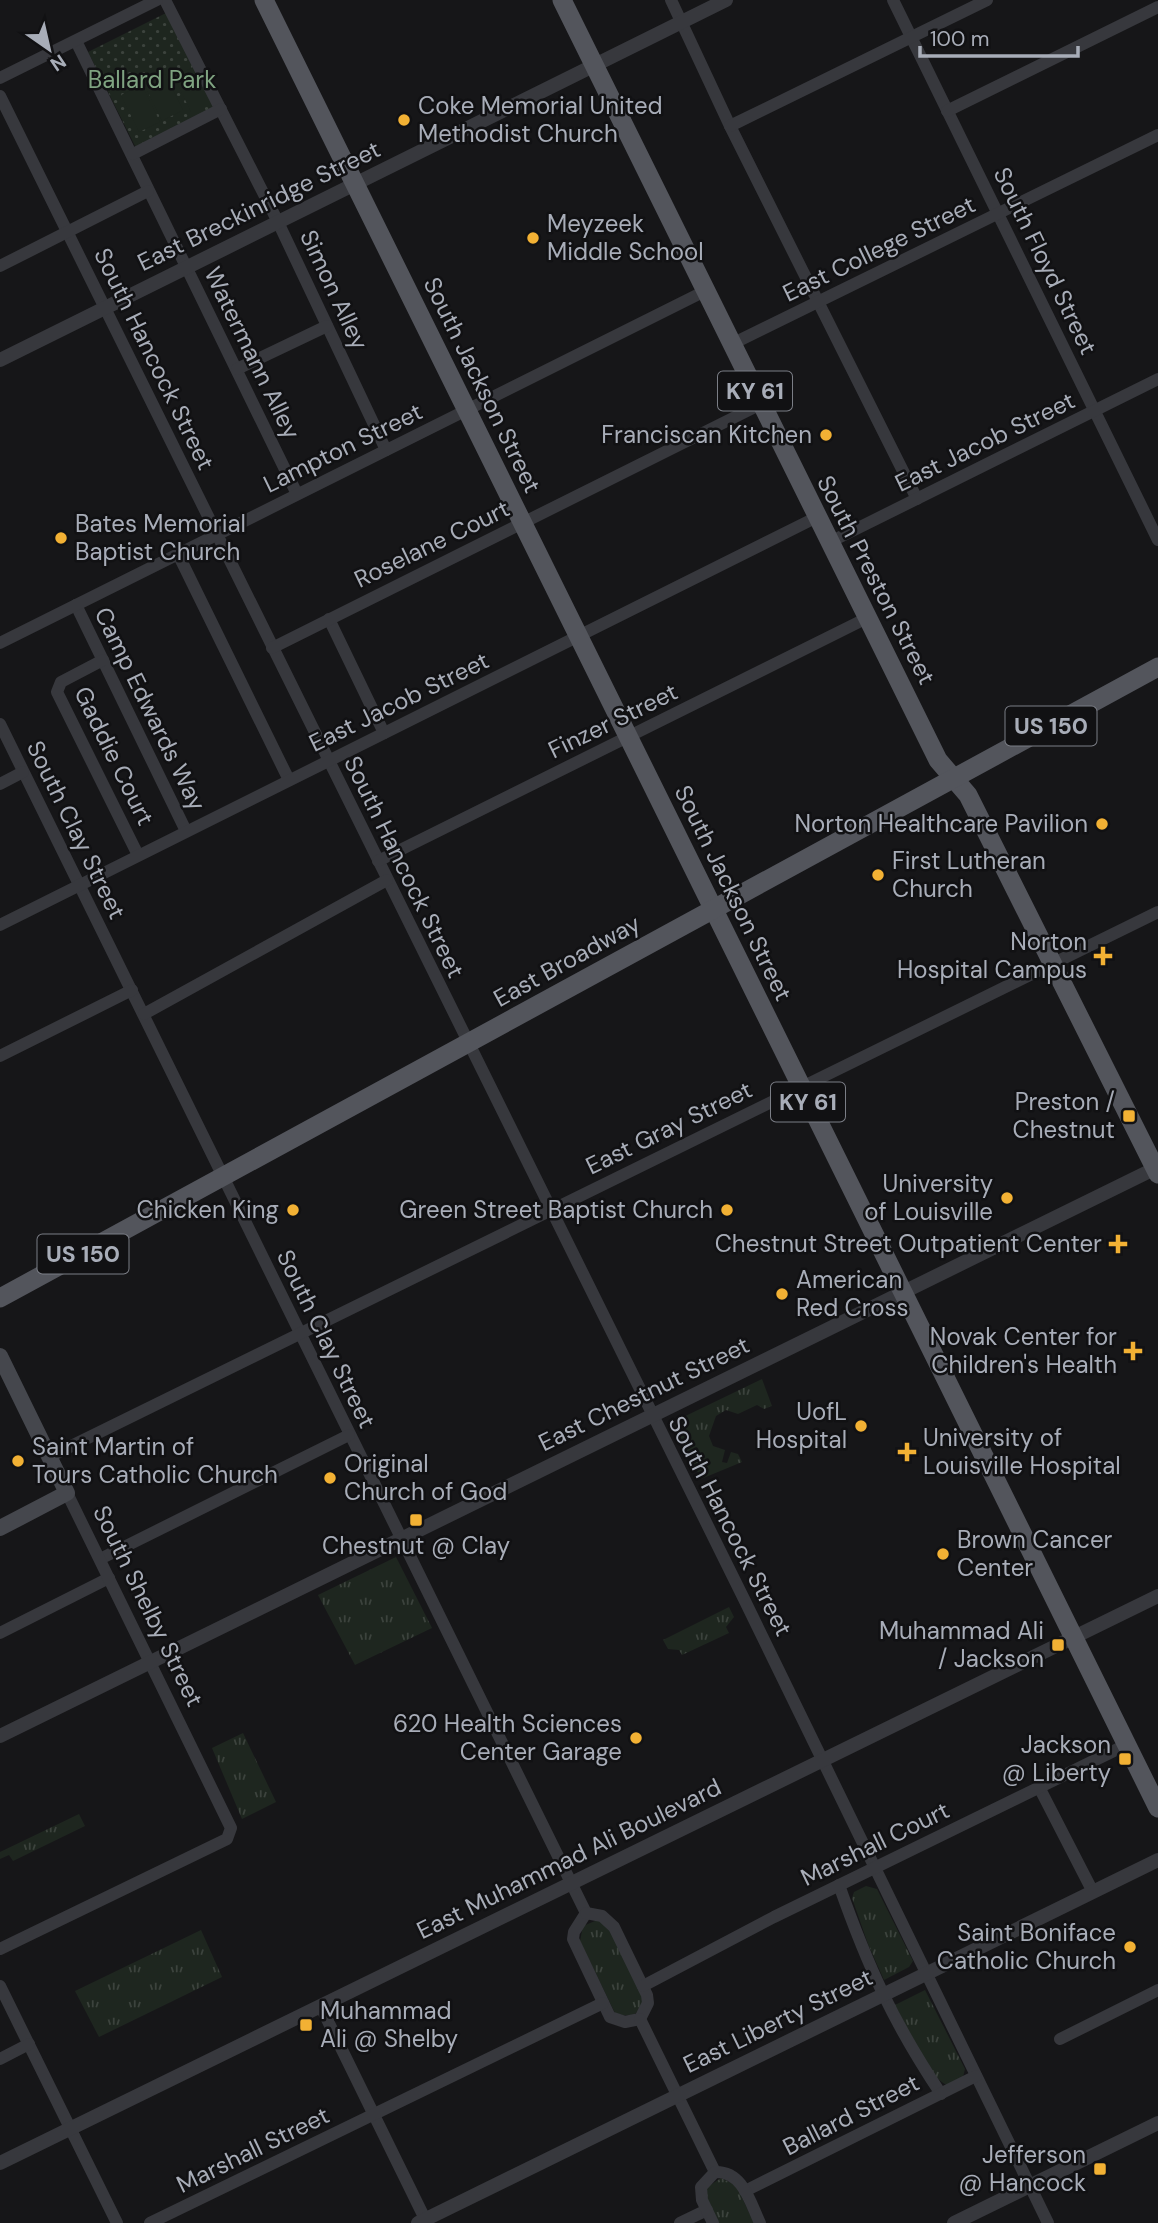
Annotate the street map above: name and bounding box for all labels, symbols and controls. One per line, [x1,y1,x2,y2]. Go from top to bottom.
north arrow [14,14,84,84]
scale bar [920,14,1078,58]
text: 100 m [930,25,990,53]
text: N [45,48,71,77]
park label: Ballard Park [88,64,216,95]
place label: Coke Memorial United Methodist Church [418,90,663,149]
marker: Coke Memorial United Methodist Church [396,112,412,128]
street label: East Breckinridge Street [132,133,385,278]
street label: South Floyd Street [987,162,1104,360]
street label: East College Street [777,188,980,309]
place label: Meyzeek Middle School [547,208,704,267]
street label: Simon Alley [293,225,376,355]
marker: Meyzeek Middle School [525,230,541,246]
street label: South Hancock Street [87,243,222,475]
street label: Watermann Alley [197,262,308,444]
street label: South Jackson Street [417,272,548,498]
road number: KY 61 [718,372,792,410]
street label: East Jacob Street [890,385,1080,499]
street label: Lampton Street [258,396,427,499]
place label: Franciscan Kitchen [601,419,812,450]
marker: Franciscan Kitchen [818,427,834,443]
street label: South Preston Street [810,470,943,689]
street label: Roselane Court [349,493,515,595]
place label: Bates Memorial Baptist Church [75,508,246,567]
marker: Bates Memorial Baptist Church [53,530,69,546]
street label: Camp Edwards Way [88,602,213,816]
street label: East Jacob Street [304,645,494,759]
street label: Finzer Street [543,676,683,765]
street label: Gaddie Court [68,681,161,830]
road number: US 150 [1006,706,1096,746]
street label: South Clay Street [20,736,133,924]
street label: South Hancock Street [337,751,472,983]
street label: South Jackson Street [668,780,799,1006]
place label: Norton Healthcare Pavilion [795,808,1088,839]
marker: Norton Healthcare Pavilion [1094,816,1110,832]
place label: First Lutheran Church [892,845,1046,904]
marker: First Lutheran Church [870,867,886,883]
street label: East Broadway [488,907,646,1014]
place label: Norton Hospital Campus [897,926,1087,985]
marker: Norton Hospital Campus [1093,946,1113,966]
street label: East Gray Street [580,1074,757,1181]
road number: KY 61 [771,1082,845,1121]
place label: Preston / Chestnut [1012,1086,1115,1145]
marker: Preston / Chestnut [1121,1108,1137,1124]
place label: University of Louisville [864,1168,993,1227]
marker: University of Louisville [999,1190,1015,1206]
place label: Chicken King [137,1194,279,1225]
place label: Green Street Baptist Church [399,1194,713,1225]
marker: Chicken King [285,1202,301,1218]
marker: Green Street Baptist Church [719,1202,735,1218]
place label: Chestnut Street Outpatient Center [715,1228,1102,1259]
road number: US 150 [38,1234,128,1274]
marker: Chestnut Street Outpatient Center [1108,1234,1128,1254]
street label: South Clay Street [270,1245,383,1433]
place label: American Red Cross [796,1264,909,1323]
marker: American Red Cross [774,1286,790,1302]
place label: Novak Center for Children's Health [930,1321,1117,1380]
street label: East Chestnut Street [533,1329,754,1458]
marker: Novak Center for Children's Health [1123,1341,1143,1361]
place label: UofL Hospital [756,1396,847,1455]
street label: South Hancock Street [662,1411,799,1641]
marker: UofL Hospital [853,1418,869,1434]
place label: University of Louisville Hospital [923,1422,1121,1481]
place label: Saint Martin of Tours Catholic Church [32,1431,278,1490]
marker: University of Louisville Hospital [897,1442,917,1462]
place label: Original Church of God [344,1448,507,1507]
marker: Saint Martin of Tours Catholic Church [10,1453,26,1469]
marker: Original Church of God [322,1470,338,1486]
street label: South Shelby Street [86,1500,211,1711]
marker: Chestnut @ Clay [408,1512,424,1528]
place label: Brown Cancer Center [957,1524,1113,1583]
place label: Chestnut @ Clay [322,1530,510,1561]
marker: Brown Cancer Center [935,1546,951,1562]
place label: Muhammad Ali / Jackson [879,1615,1044,1674]
marker: Muhammad Ali / Jackson [1050,1637,1066,1653]
place label: 620 Health Sciences Center Garage [393,1708,622,1767]
place label: Jackson @ Liberty [1002,1729,1111,1788]
marker: 620 Health Sciences Center Garage [628,1730,644,1746]
marker: Jackson @ Liberty [1117,1751,1133,1767]
street label: East Muhammad Ali Boulevard [411,1771,726,1946]
street label: Marshall Court [795,1794,954,1893]
place label: Saint Boniface Catholic Church [937,1917,1116,1976]
marker: Saint Boniface Catholic Church [1122,1939,1138,1955]
street label: East Liberty Street [678,1961,878,2080]
place label: Muhammad Ali @ Shelby [320,1995,458,2054]
marker: Muhammad Ali @ Shelby [298,2017,314,2033]
street label: Ballard Street [777,2067,924,2162]
street label: Marshall Street [171,2099,334,2200]
place label: Jefferson @ Hancock [959,2139,1086,2198]
marker: Jefferson @ Hancock [1092,2161,1108,2177]

